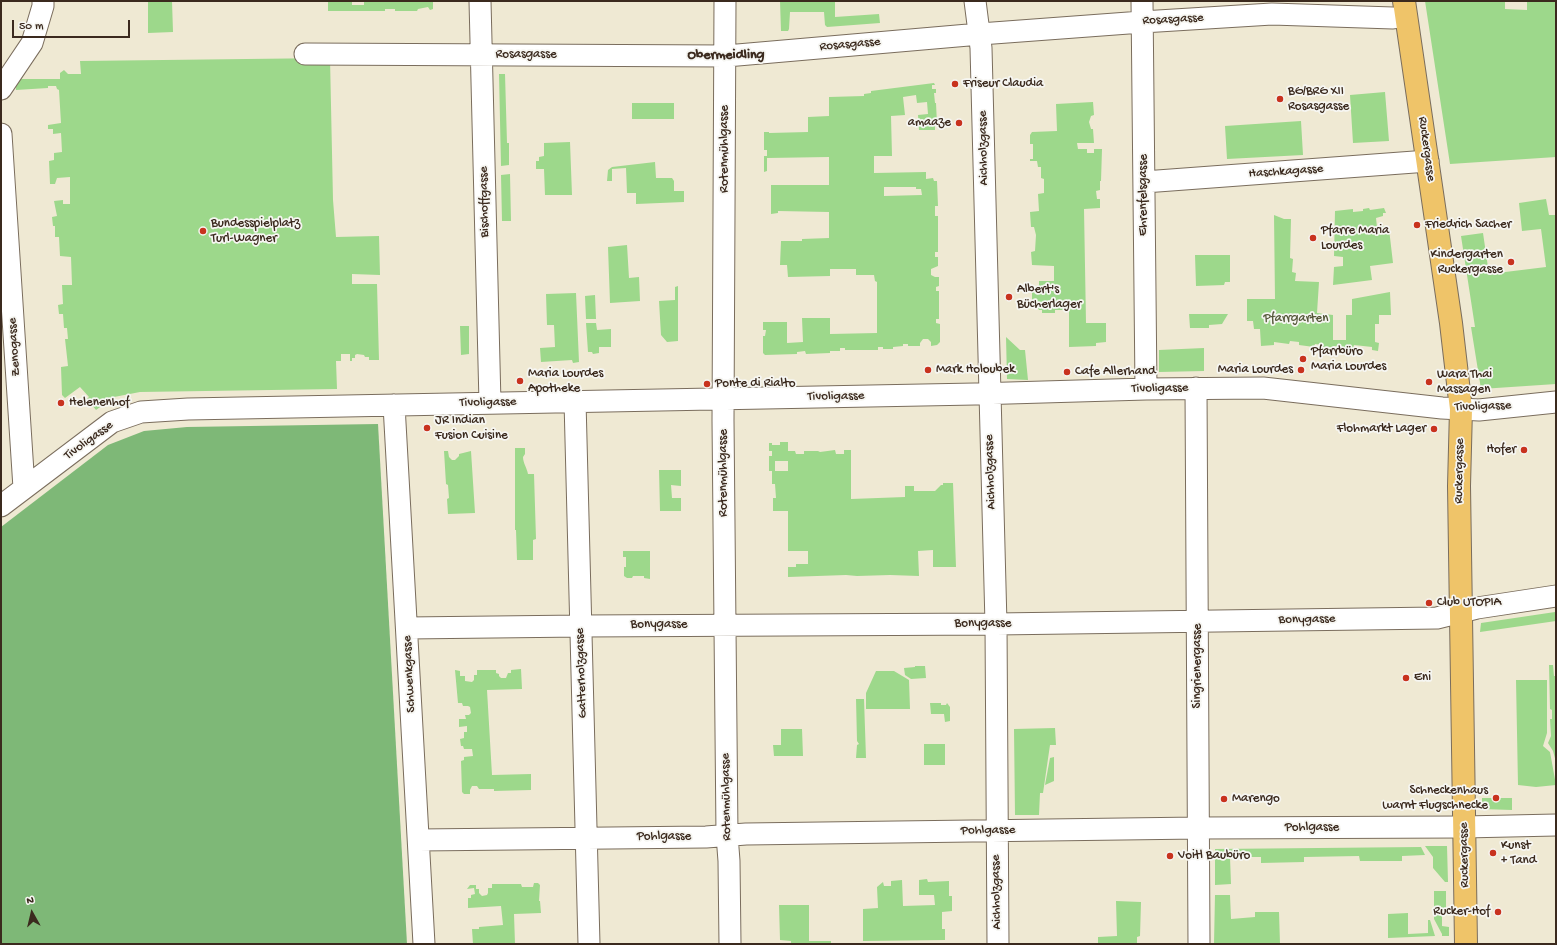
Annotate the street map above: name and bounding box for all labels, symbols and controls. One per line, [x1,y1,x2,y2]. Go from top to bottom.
street label: Rosasgasse [1142,11,1204,29]
scale bar [14,12,132,38]
text: 50 m [19,20,44,34]
street label: Rosasgasse [819,35,881,55]
street label: Rosasgasse [495,47,557,63]
district label: Obermeidling [687,48,765,64]
place label: Friseur Claudia [963,76,1043,92]
marker: Friseur Claudia [950,79,960,89]
place label: BG/BRG XII Rosasgasse [1288,84,1349,115]
marker: BG/BRG XII Rosasgasse [1275,94,1285,104]
street label: Rotenmühlgasse [717,105,733,193]
street label: Aichholzgasse [976,110,992,186]
place label: amaaze [908,115,951,131]
street label: Ruckergasse [1414,116,1438,182]
marker: amaaze [954,118,964,128]
street label: Ehrenfelsgasse [1136,154,1152,236]
street label: Haschkagasse [1248,162,1324,182]
street label: Bischoffgasse [477,166,493,238]
place label: Bundesspielplatz Turl-Wagner [211,216,300,247]
place label: Friedrich Sacher [1425,217,1511,233]
marker: Friedrich Sacher [1412,220,1422,230]
place label: Pfarre Maria Lourdes [1321,223,1389,254]
marker: Bundesspielplatz Turl-Wagner [198,226,208,236]
marker: Pfarre Maria Lourdes [1308,233,1318,243]
place label: Kindergarten Ruckergasse [1431,247,1503,278]
marker: Kindergarten Ruckergasse [1506,257,1516,267]
place label: Albert's Bücherlager [1017,282,1081,313]
marker: Albert's Bücherlager [1004,292,1014,302]
park label: Pfarrgarten [1264,311,1328,327]
street label: Zenogasse [5,317,25,377]
place label: Pfarrbüro Maria Lourdes [1311,344,1386,375]
marker: Pfarrbüro Maria Lourdes [1298,354,1308,364]
place label: Mark Holoubek [936,362,1015,378]
place label: Maria Lourdes [1218,362,1293,378]
place label: Cafe Allerhand [1075,364,1156,380]
marker: Mark Holoubek [923,365,933,375]
marker: Maria Lourdes [1296,365,1306,375]
place label: Maria Lourdes Apotheke [528,366,603,397]
marker: Cafe Allerhand [1062,367,1072,377]
place label: Wara Thai Massagen [1437,367,1492,398]
marker: Maria Lourdes Apotheke [515,376,525,386]
place label: Ponte di Rialto [715,376,795,392]
marker: Wara Thai Massagen [1424,377,1434,387]
marker: Ponte di Rialto [702,379,712,389]
street label: Tivoligasse [1131,381,1189,397]
street label: Tivoligasse [807,389,865,405]
place label: Helenenhof [69,395,129,411]
street label: Tivoligasse [459,395,517,411]
marker: Helenenhof [56,398,66,408]
street label: Tivoligasse [1454,398,1512,416]
place label: JR Indian Fusion Cuisine [435,413,508,444]
street label: Tivoligasse [61,418,117,464]
place label: Flohmarkt Lager [1337,421,1426,437]
marker: JR Indian Fusion Cuisine [422,423,432,433]
marker: Flohmarkt Lager [1429,424,1439,434]
street label: Rotenmühlgasse [716,429,732,517]
street label: Aichholzgasse [982,434,1000,510]
street label: Ruckergasse [1452,438,1468,504]
place label: Hofer [1487,442,1516,458]
marker: Hofer [1519,445,1529,455]
place label: Club UTOPIA [1437,595,1501,611]
marker: Club UTOPIA [1424,598,1434,608]
street label: Bonygasse [1278,612,1336,628]
street label: Bonygasse [955,616,1011,632]
street label: Bonygasse [631,617,687,633]
street label: Singrienergasse [1190,624,1206,708]
street label: Gatterholzgasse [573,627,591,719]
street label: Schwenkgasse [400,635,420,713]
place label: Eni [1414,670,1431,686]
marker: Eni [1401,673,1411,683]
street label: Rotenmühlgasse [718,753,736,841]
place label: Schneckenhaus warnt Flugschnecke [1383,783,1488,814]
place label: Marengo [1232,791,1280,807]
marker: Schneckenhaus warnt Flugschnecke [1491,793,1501,803]
marker: Marengo [1219,794,1229,804]
street label: Pohlgasse [1285,820,1339,836]
street label: Ruckergasse [1457,822,1473,888]
street label: Pohlgasse [961,823,1015,839]
street label: Pohlgasse [637,829,691,845]
place label: Kunst + Tand [1501,838,1536,869]
place label: Voitl Baubüro [1178,848,1250,864]
marker: Kunst + Tand [1488,848,1498,858]
marker: Voitl Baubüro [1165,851,1175,861]
street label: Aichholzgasse [989,854,1005,930]
north arrow [12,893,52,933]
text: N [26,895,35,908]
place label: Rucker-Hof [1433,904,1490,920]
marker: Rucker-Hof [1493,907,1503,917]

